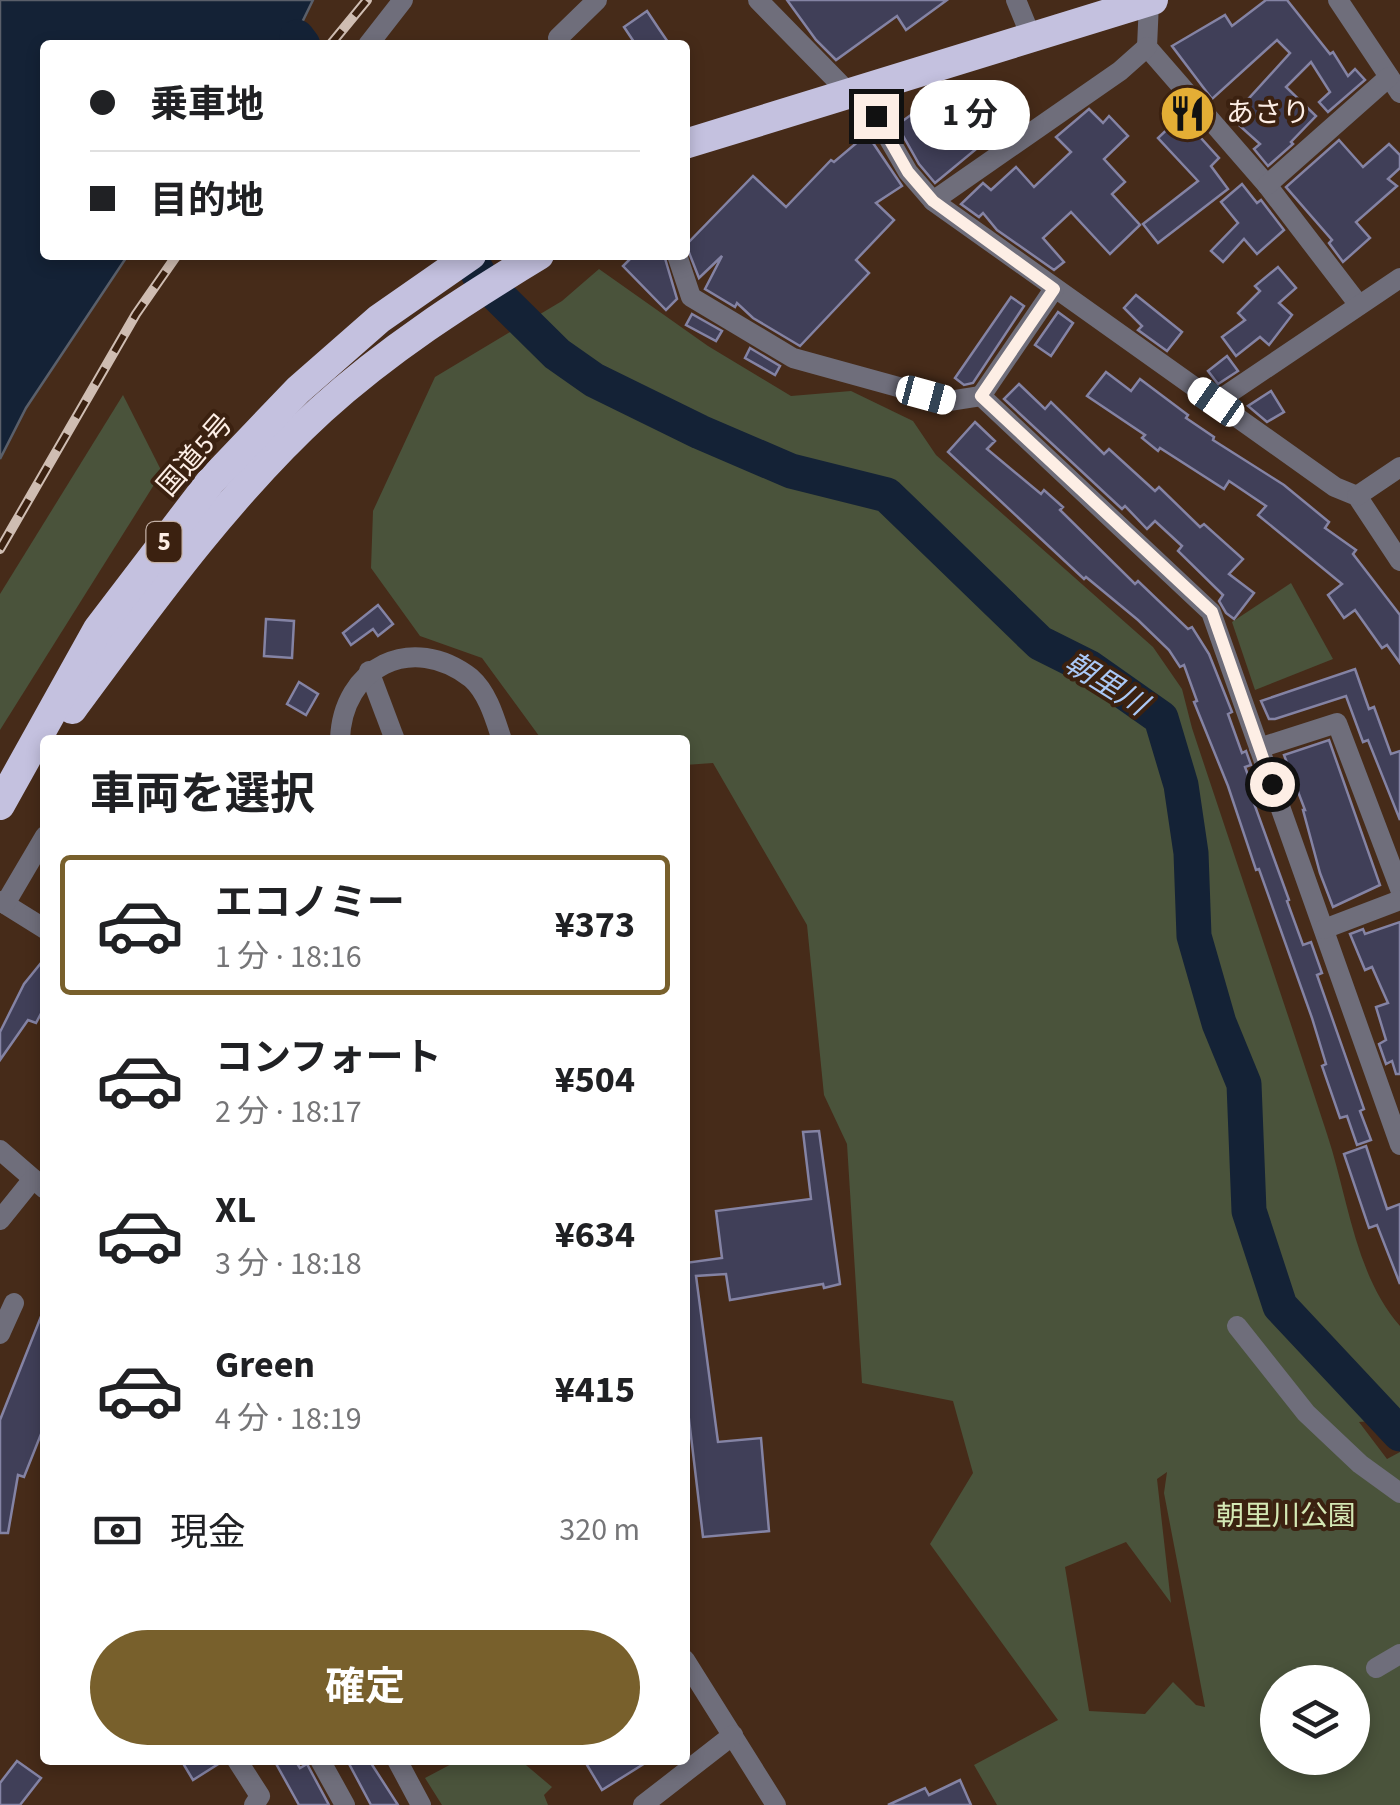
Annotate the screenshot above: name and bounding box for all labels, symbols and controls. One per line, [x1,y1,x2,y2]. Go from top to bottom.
text: 乗車地 [150,78,264,132]
callout: 1 分 [911,81,1031,151]
restaurant icon: あさり [1157,83,1217,143]
text: 1 分 [942,92,998,138]
place label: あさり [1226,93,1310,133]
route end [854,94,899,139]
text: 目的地 [150,174,264,228]
car [893,373,959,417]
car [1183,373,1249,431]
street label: 国道5号 [148,405,242,505]
road number: 5 [146,522,182,562]
water label: 朝里川 [1056,642,1158,728]
route start [1250,762,1295,807]
text: 車両を選択 [90,763,315,827]
text: エコノミー [215,876,405,930]
icon: car [95,880,185,970]
text: ¥373 [555,898,635,952]
text: 1 分 · 18:16 [215,934,362,980]
text: コンフォート [215,1031,442,1085]
icon: car [95,1035,185,1125]
text: ¥504 [555,1053,635,1107]
text: 2 分 · 18:17 [215,1089,362,1135]
text: XL [215,1183,256,1237]
icon: car [95,1190,185,1280]
text: ¥634 [555,1208,635,1262]
text: 3 分 · 18:18 [215,1241,362,1287]
text: Green [215,1338,315,1392]
icon: car [95,1345,185,1435]
text: ¥415 [555,1363,635,1417]
text: 4 分 · 18:19 [215,1396,362,1442]
park label: 朝里川公園 [1216,1496,1356,1536]
icon: cash [90,1503,145,1558]
text: 現金 [170,1506,246,1560]
text: 320 m [559,1507,640,1553]
button: 確定 [90,1630,640,1745]
map controls [1260,1665,1370,1775]
button: layers [1260,1665,1370,1775]

